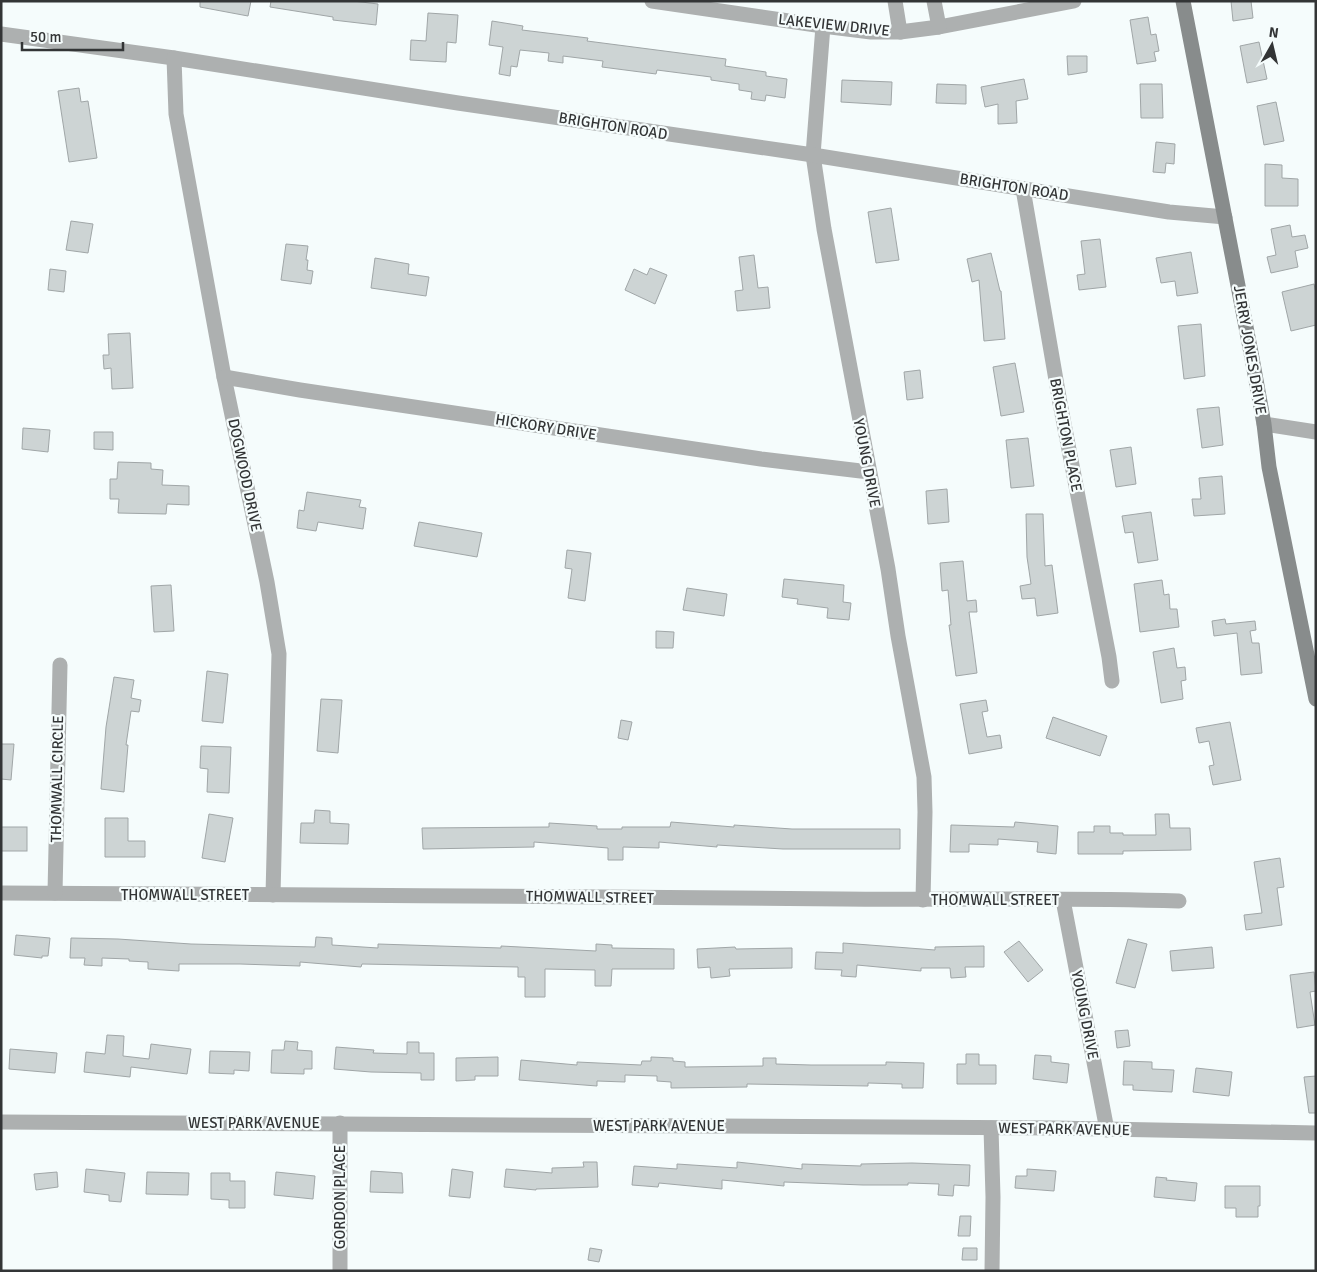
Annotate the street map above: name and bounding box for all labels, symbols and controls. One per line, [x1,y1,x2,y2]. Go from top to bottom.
street label: LAKEVIEW DRIVE [777,10,891,40]
scale bar [22,20,124,52]
north arrow [1247,20,1297,70]
text: N [1268,24,1280,42]
text: 50 m [30,28,61,46]
street label: BRIGHTON ROAD [557,109,669,143]
street label: BRIGHTON ROAD [958,170,1070,204]
street label: JERRY JONES DRIVE [1230,284,1270,416]
street label: BRIGHTON PLACE [1046,377,1086,493]
street label: HICKORY DRIVE [494,410,598,444]
street label: DOGWOOD DRIVE [224,417,266,533]
street label: YOUNG DRIVE [850,417,884,509]
street label: THOMWALL CIRCLE [47,715,67,843]
street label: THOMWALL STREET [121,886,250,904]
street label: THOMWALL STREET [526,887,655,907]
street label: THOMWALL STREET [931,891,1060,909]
street label: YOUNG DRIVE [1068,969,1102,1061]
street label: WEST PARK AVENUE [188,1114,320,1132]
street label: WEST PARK AVENUE [593,1117,725,1135]
street label: WEST PARK AVENUE [998,1119,1130,1139]
street label: GORDON PLACE [331,1145,349,1249]

